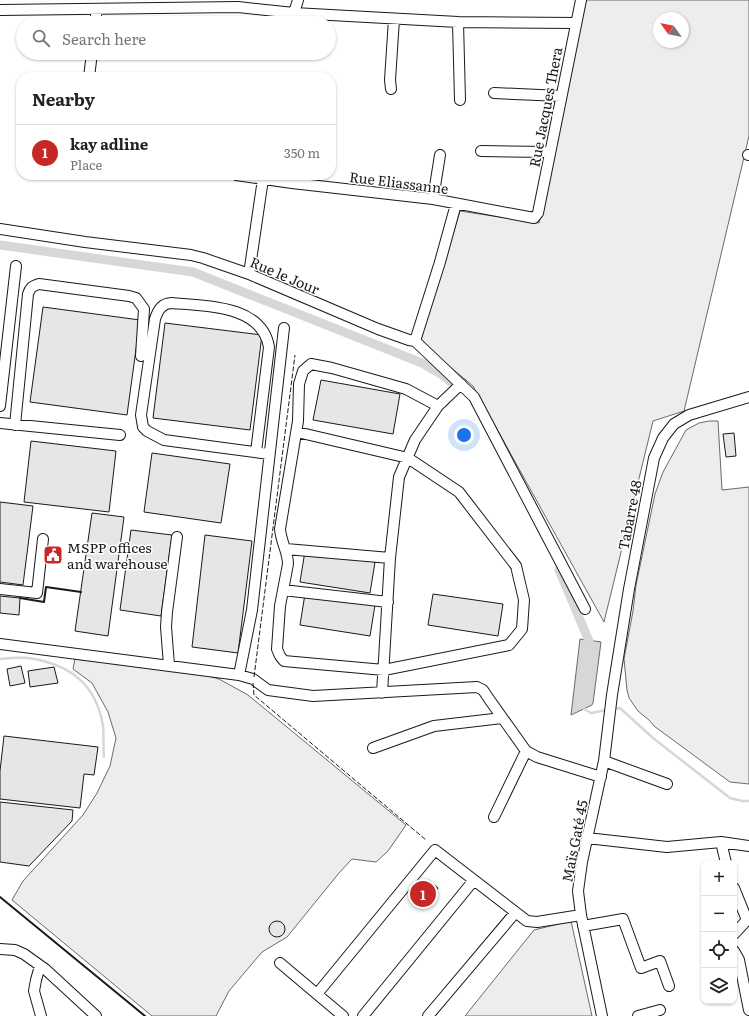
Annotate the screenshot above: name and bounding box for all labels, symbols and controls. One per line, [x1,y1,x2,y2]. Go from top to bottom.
north arrow [653,12,689,48]
search box [16,16,336,60]
icon: search [30,27,52,49]
text: Search here [62,27,146,50]
street label: Rue Jacques Thera [524,45,567,169]
text: Nearby [32,86,95,111]
text: kay adline [70,132,148,155]
text: 1 [42,143,48,162]
text: 350 m [284,143,320,162]
text: Place [70,155,102,174]
street label: Rue Eliassanne [348,166,450,198]
street label: Rue le Jour [247,251,323,299]
your location [454,425,474,445]
street label: Tabarre 48 [612,478,646,552]
place label: MSPP offices and warehouse [67,537,168,573]
public building icon: MSPP offices and warehouse [42,544,64,566]
street label: Maïs Gaté 45 [556,798,592,884]
map controls [701,860,737,1004]
button: + [701,860,737,896]
pin: 1 [410,879,436,909]
button: − [701,896,737,932]
button: locate [701,932,737,968]
button: layers [701,968,737,1004]

